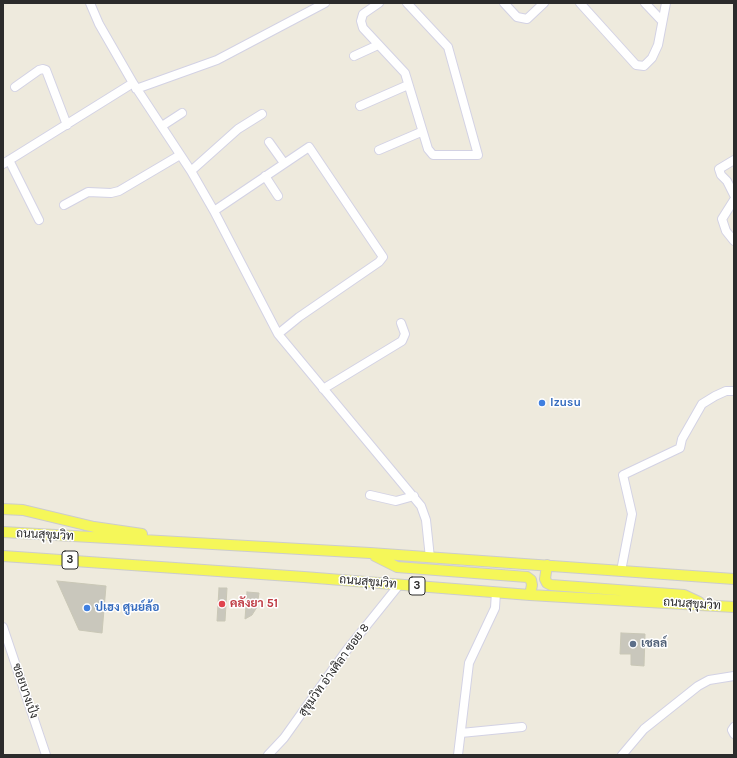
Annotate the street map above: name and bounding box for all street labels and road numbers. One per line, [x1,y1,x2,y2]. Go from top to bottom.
street label: ถนนสุขุมวิท [16,526,74,544]
road number: 3 [62,551,78,569]
street label: ถนนสุขุมวิท [339,572,397,592]
road number: 3 [409,577,425,595]
street label: ถนนสุขุมวิท [663,595,721,613]
street label: สุขุมวิท อ่างศิลา ซอย 8 [296,621,372,719]
street label: ซอยบางเป้ง [9,662,41,720]

